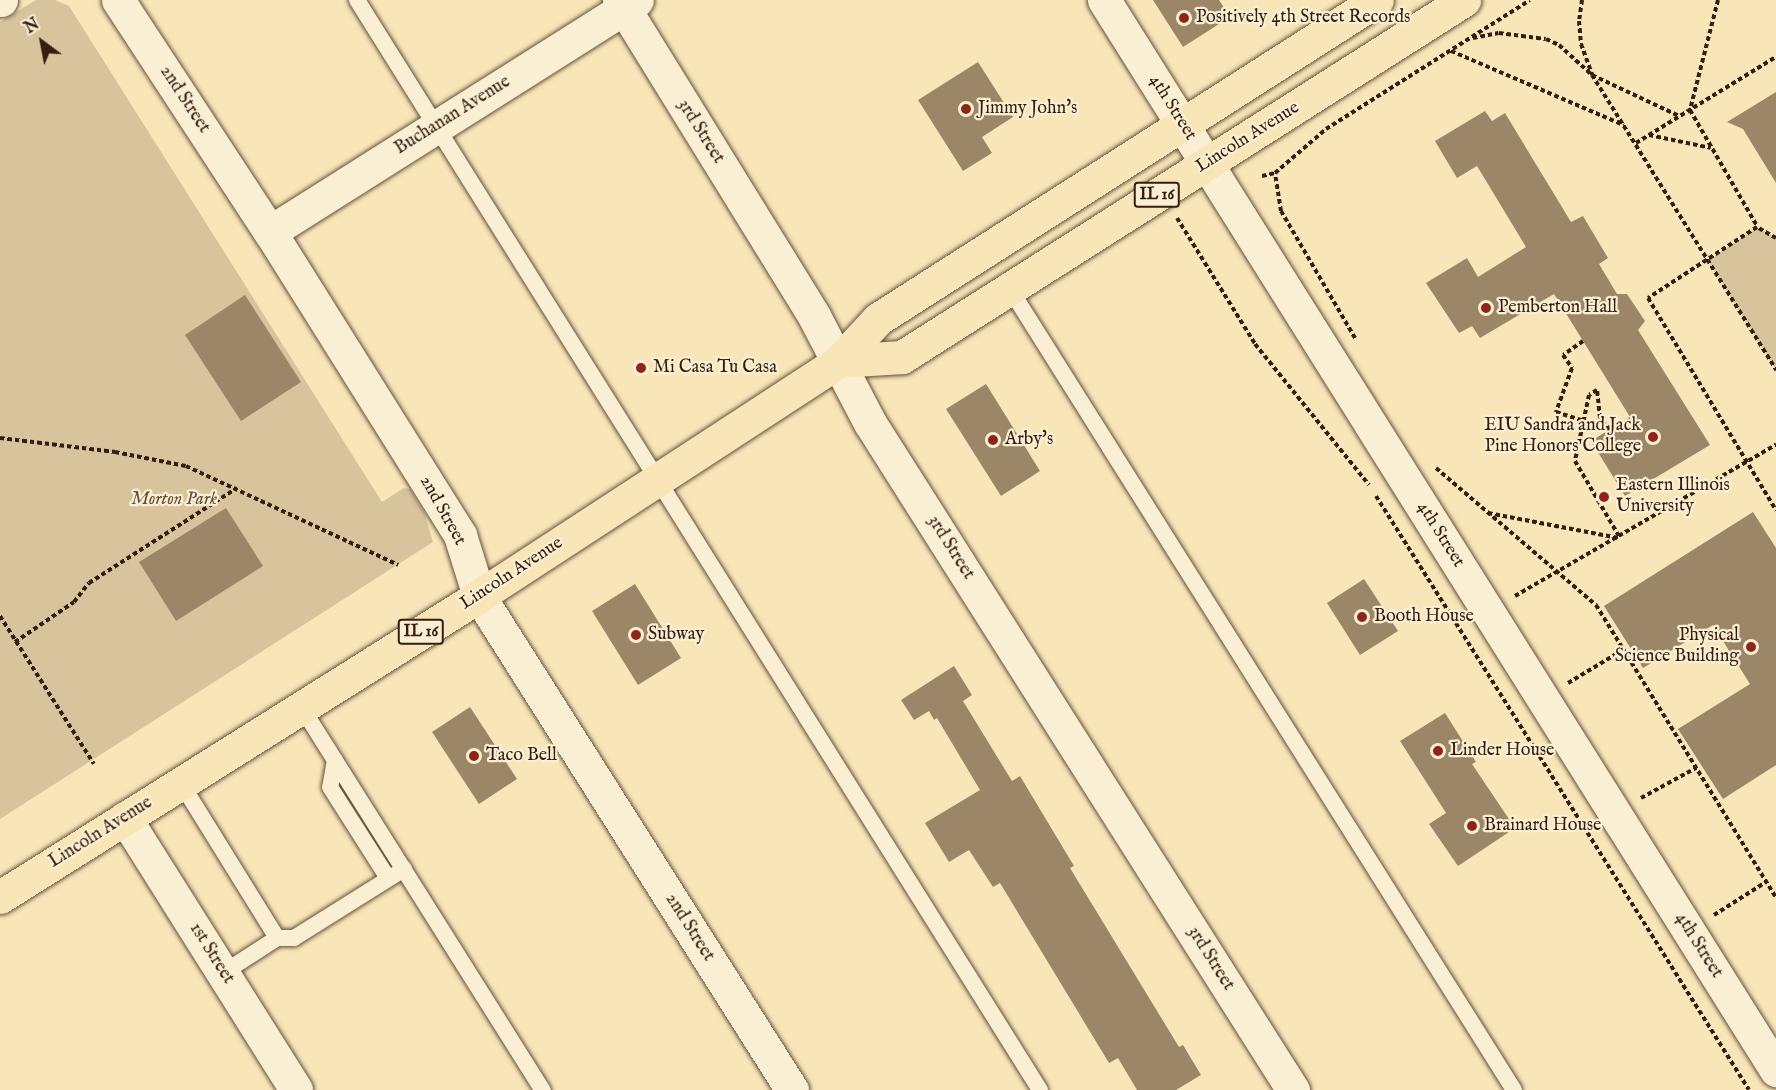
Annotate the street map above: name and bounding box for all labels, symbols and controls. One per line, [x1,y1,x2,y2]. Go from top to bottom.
place label: Positively 4th Street Records [1196,7,1410,29]
marker: Positively 4th Street Records [1177,11,1191,25]
north arrow [12,12,72,72]
text: N [21,15,44,39]
street label: 2nd Street [154,62,214,138]
street label: 4th Street [1143,71,1201,145]
street label: Buchanan Avenue [391,72,515,160]
street label: 3rd Street [672,96,728,168]
place label: Jimmy John's [978,98,1077,120]
street label: Lincoln Avenue [1192,98,1304,178]
marker: Jimmy John's [959,102,973,116]
road number: IL 16 [1133,182,1181,208]
place label: Pemberton Hall [1498,297,1617,319]
marker: Pemberton Hall [1479,301,1493,315]
place label: Mi Casa Tu Casa [653,357,777,379]
marker: Mi Casa Tu Casa [634,361,648,375]
place label: EIU Sandra and Jack Pine Honors College [1484,416,1641,458]
place label: Arby's [1005,429,1053,451]
marker: EIU Sandra and Jack Pine Honors College [1646,430,1660,444]
marker: Arby's [986,433,1000,447]
street label: 2nd Street [414,472,470,550]
place label: Eastern Illinois University [1616,476,1730,518]
park label: Morton Park [131,489,217,511]
marker: Eastern Illinois University [1597,490,1611,504]
street label: 4th Street [1411,498,1469,572]
street label: 3rd Street [922,512,978,584]
street label: Lincoln Avenue [457,533,567,615]
place label: Booth House [1374,606,1474,628]
marker: Booth House [1355,610,1369,624]
road number: IL 16 [397,619,445,645]
place label: Subway [648,624,704,646]
place label: Physical Science Building [1615,626,1739,668]
marker: Subway [629,628,643,642]
marker: Physical Science Building [1744,640,1758,654]
place label: Linder House [1450,740,1554,762]
marker: Linder House [1431,744,1445,758]
place label: Taco Bell [486,745,557,767]
marker: Taco Bell [467,749,481,763]
street label: Lincoln Avenue [45,793,157,873]
place label: Brainard House [1484,815,1601,837]
marker: Brainard House [1465,819,1479,833]
street label: 2nd Street [660,890,718,966]
street label: 4th Street [1669,909,1727,983]
street label: 1st Street [184,920,238,988]
street label: 3rd Street [1182,923,1238,995]

